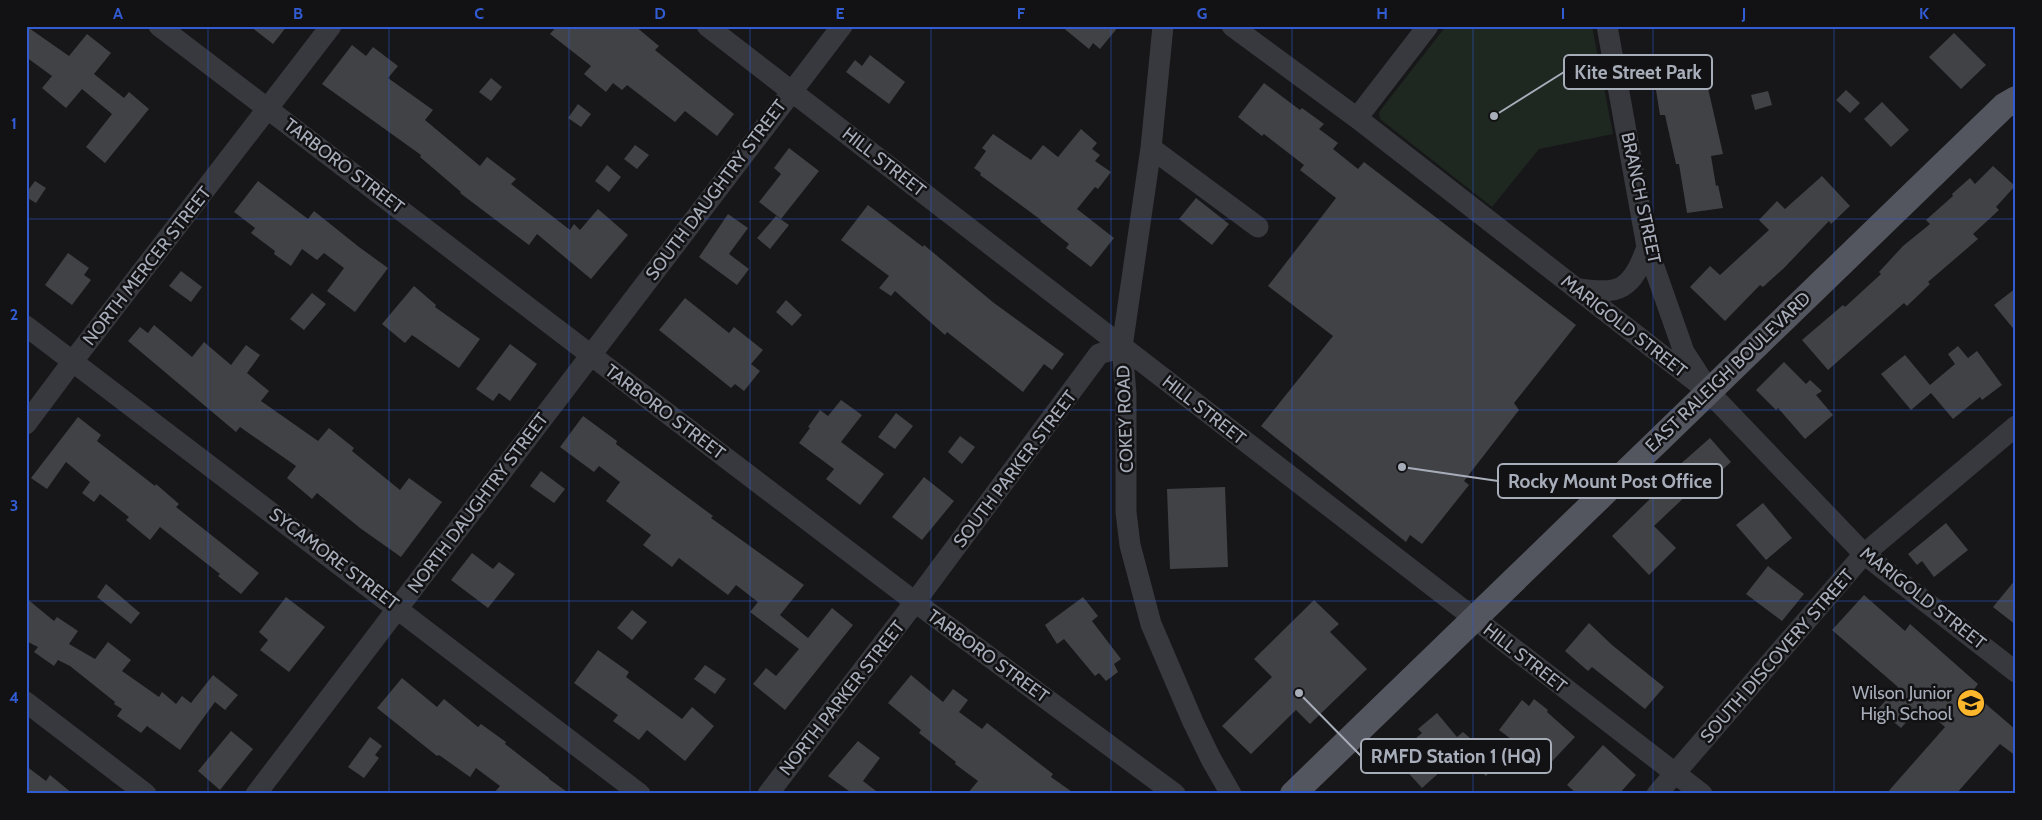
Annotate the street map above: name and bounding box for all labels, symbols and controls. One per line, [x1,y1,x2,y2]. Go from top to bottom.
text: A [113,4,123,23]
text: B [293,4,303,23]
text: C [474,4,484,23]
text: D [654,4,666,23]
text: E [835,4,845,23]
text: F [1017,4,1026,23]
text: G [1197,4,1207,23]
text: H [1376,4,1388,23]
text: I [1561,4,1565,23]
text: J [1741,4,1746,23]
text: K [1919,4,1929,23]
callout: Kite Street Park [1564,55,1712,89]
text: Kite Street Park [1574,61,1702,84]
street label: SOUTH DAUGHTRY STREET [641,95,791,285]
text: 1 [11,114,17,133]
street label: TARBORO STREET [280,114,409,218]
street label: HILL STREET [838,123,930,202]
street label: BRANCH STREET [1616,130,1666,266]
street label: NORTH MERCER STREET [78,182,216,350]
street label: MARIGOLD STREET [1557,270,1692,382]
street label: EAST RALEIGH BOULEVARD [1641,287,1815,457]
text: 2 [10,305,18,324]
street label: TARBORO STREET [601,360,730,464]
street label: COKEY ROAD [1112,365,1138,473]
street label: HILL STREET [1158,371,1250,450]
street label: SOUTH PARKER STREET [949,386,1081,552]
street label: NORTH DAUGHTRY STREET [403,408,553,597]
callout: Rocky Mount Post Office [1498,464,1722,498]
text: Rocky Mount Post Office [1508,470,1712,493]
text: 3 [10,496,18,515]
street label: SYCAMORE STREET [265,503,403,615]
street label: MARIGOLD STREET [1856,542,1991,654]
street label: SOUTH DISCOVERY STREET [1696,564,1859,747]
street label: TARBORO STREET [923,605,1053,708]
street label: NORTH PARKER STREET [775,616,910,780]
street label: HILL STREET [1479,619,1571,698]
place label: Wilson Junior High School [1852,682,1953,725]
text: 4 [9,688,19,707]
school or university icon: Wilson Junior High School [1956,688,1986,718]
callout: RMFD Station 1 (HQ) [1361,739,1551,773]
text: RMFD Station 1 (HQ) [1371,745,1541,768]

